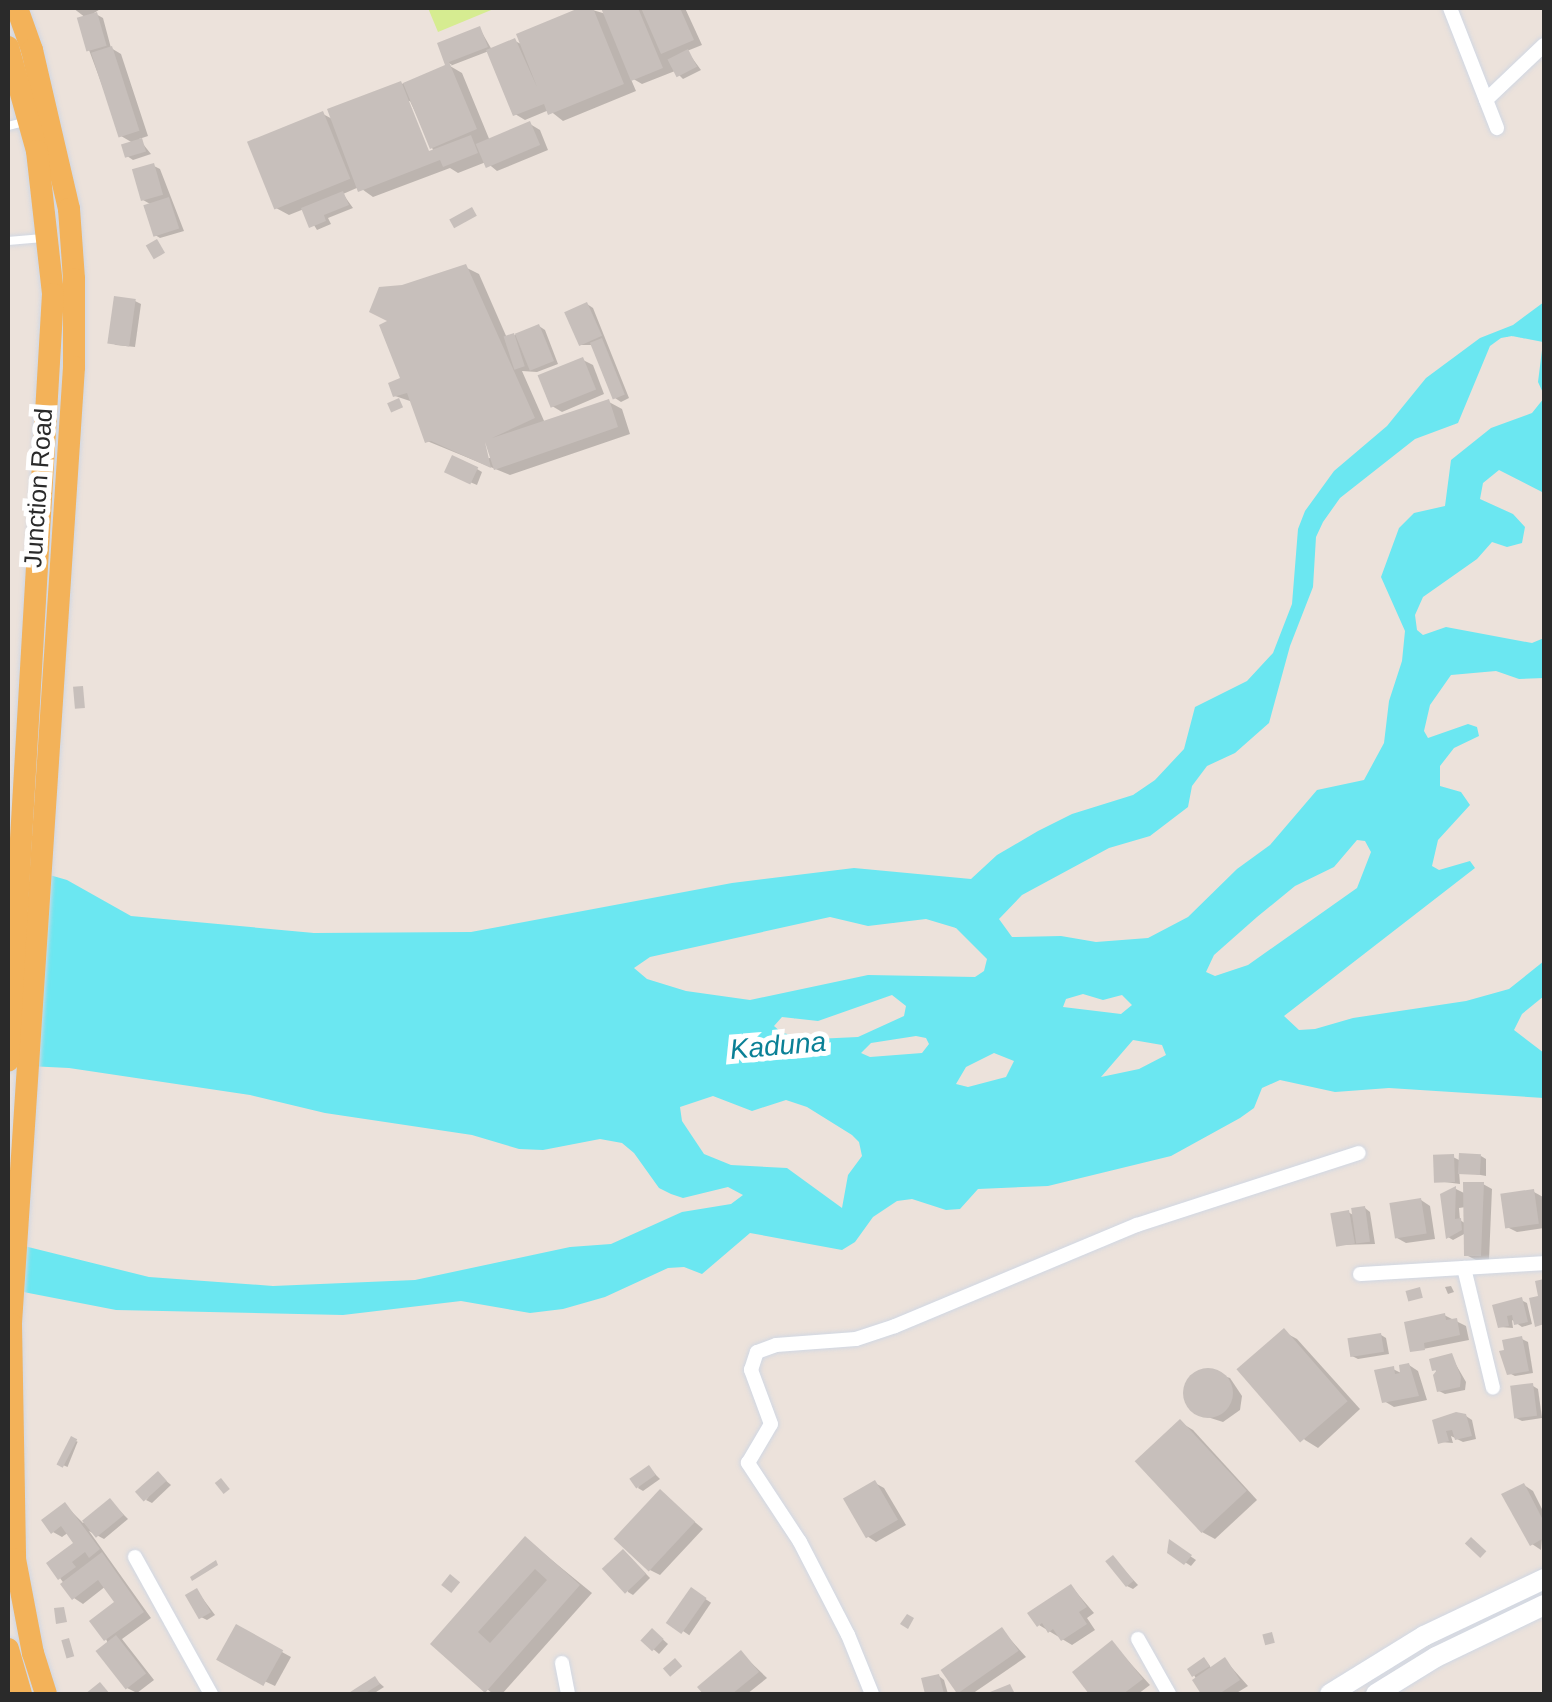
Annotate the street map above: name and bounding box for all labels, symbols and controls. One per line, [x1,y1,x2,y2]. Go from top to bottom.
street label: Junction Road [17,407,59,569]
water label: Kaduna [728,1025,828,1067]

